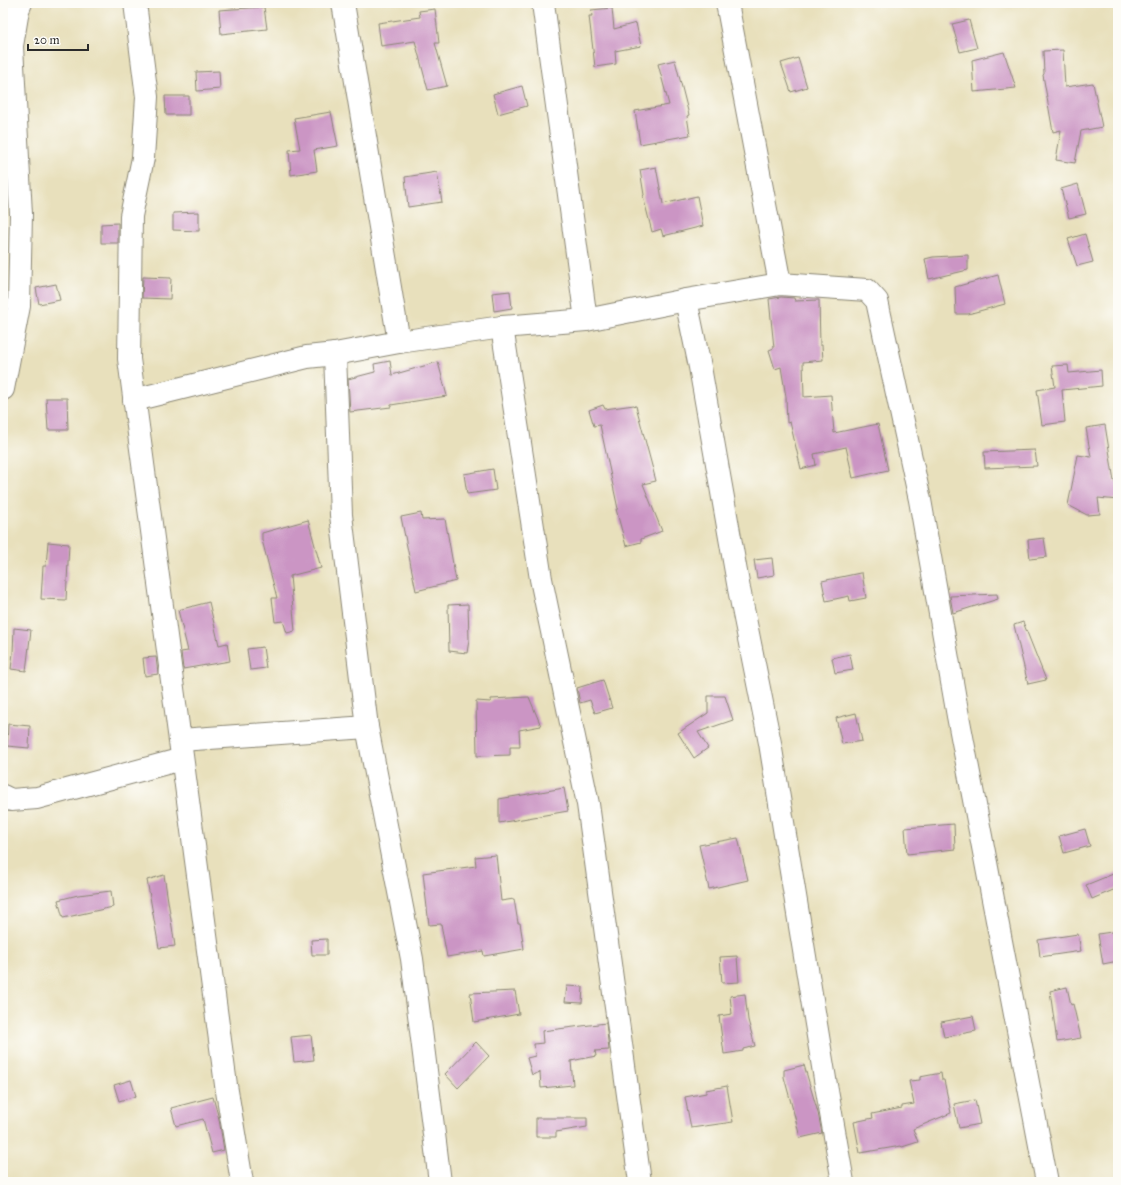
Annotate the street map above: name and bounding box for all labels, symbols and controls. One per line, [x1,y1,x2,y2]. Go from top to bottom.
scale bar [28,26,88,52]
text: 20 m [34,33,60,47]

